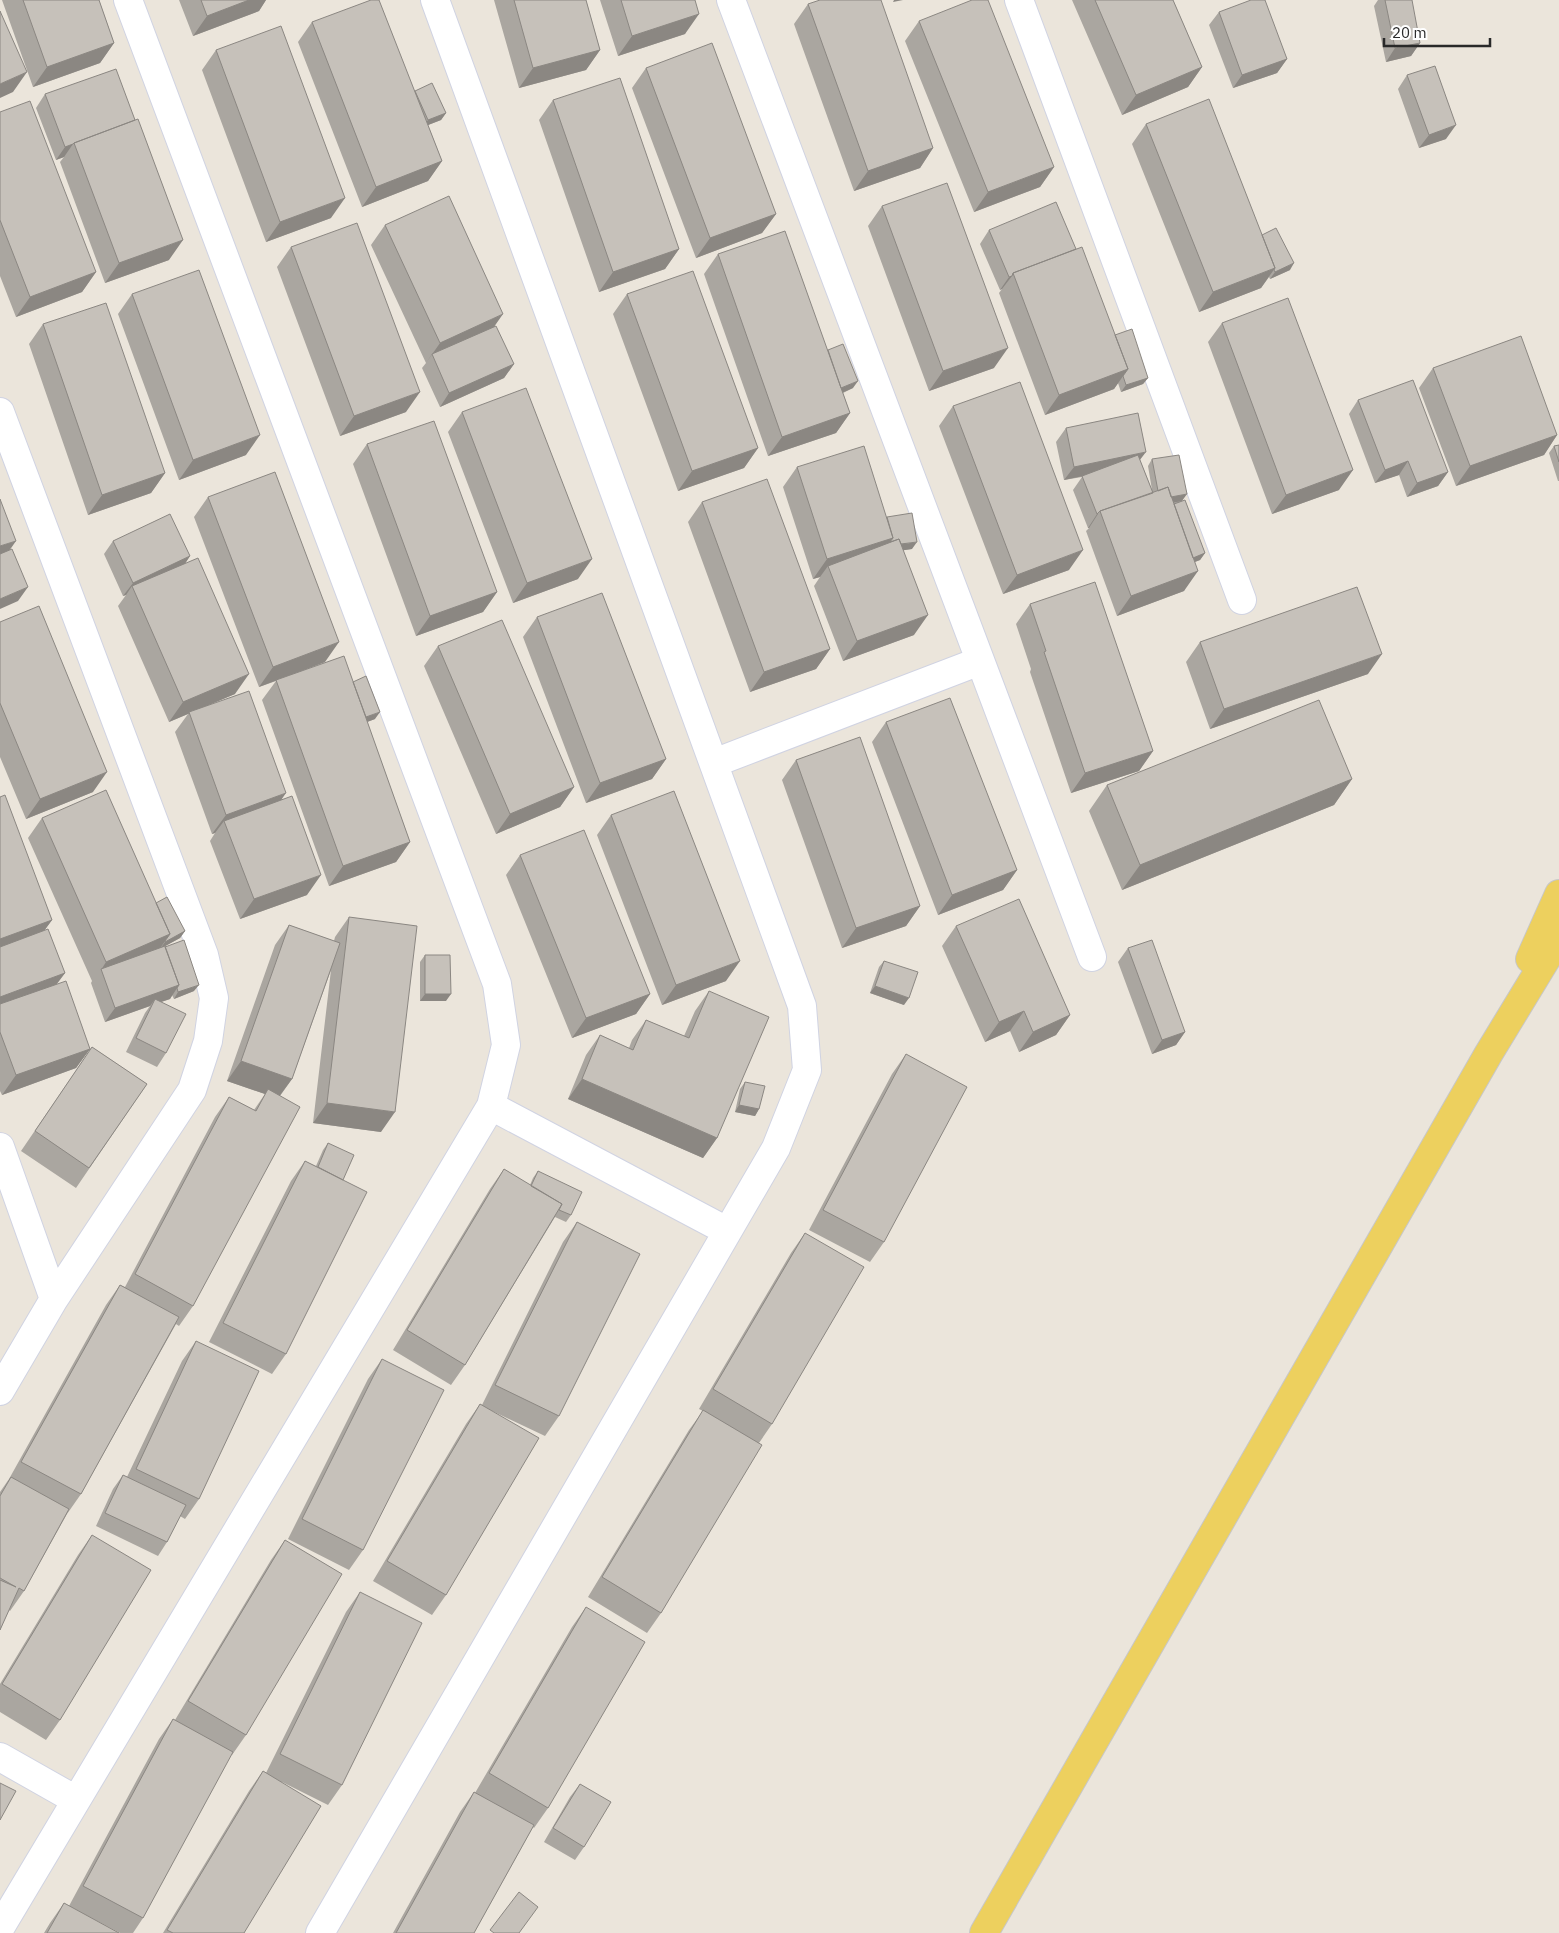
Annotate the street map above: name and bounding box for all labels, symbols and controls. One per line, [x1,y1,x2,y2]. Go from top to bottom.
scale bar [1384,15,1490,47]
text: 20 m [1392,23,1427,42]

